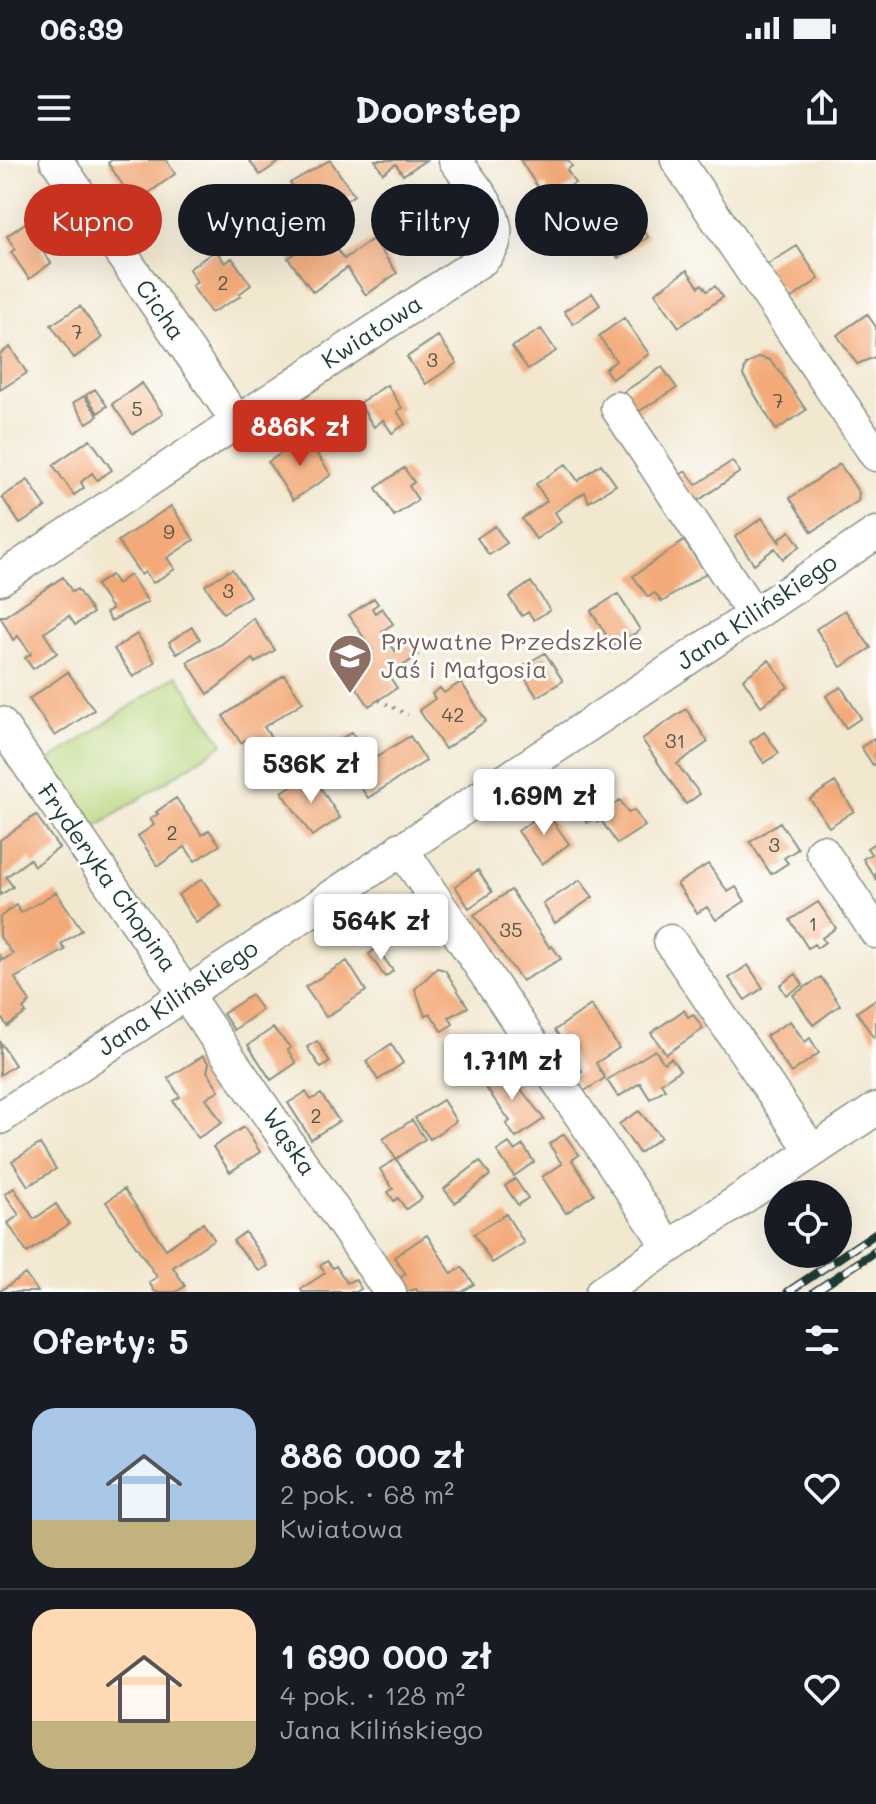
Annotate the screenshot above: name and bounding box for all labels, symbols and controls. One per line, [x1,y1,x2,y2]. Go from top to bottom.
text: 06:39 [40,8,123,48]
text: Doorstep [355,85,521,132]
icon: menu [32,86,76,130]
icon: share [800,86,844,130]
chip: Kupno [24,184,162,256]
chip: Wynajem [178,184,355,256]
chip: Filtry [371,184,499,256]
chip: Nowe [515,184,648,256]
house number: 2 [217,269,229,295]
street label: Cicha [129,273,193,346]
street label: Kwiatowa [315,287,427,375]
house number: 7 [71,318,83,344]
house number: 3 [426,346,438,372]
house number: 7 [772,387,784,413]
house number: 5 [131,395,143,421]
pin: 886K zł [226,400,374,468]
text: 886K zł [251,409,349,443]
house number: 9 [163,518,175,544]
street label: Jana Kilińskiego [670,546,843,676]
house number: 3 [222,577,234,603]
place label: Prywatne Przedszkole Jaś i Małgosia [381,625,643,684]
school or university icon: Prywatne Przedszkole Jaś i Małgosia [326,632,374,695]
house number: 42 [442,701,464,727]
house number: 31 [665,727,685,753]
pin: 536K zł [237,737,385,805]
text: 536K zł [262,746,360,780]
pin: 1.69M zł [461,769,627,837]
street label: Fryderyka Chopina [31,777,185,977]
text: 1.69M zł [491,778,597,812]
house number: 2 [166,819,178,845]
house number: 3 [768,831,780,857]
pin: 564K zł [307,894,455,962]
text: 564K zł [332,903,430,937]
house number: 1 [809,910,817,936]
house number: 35 [499,916,523,942]
street label: Jana Kilińskiego [91,932,264,1062]
pin: 1.71M zł [429,1034,595,1102]
text: 1.71M zł [462,1043,562,1077]
street label: Wąska [256,1101,324,1181]
house number: 2 [310,1102,322,1128]
map controls [764,1180,852,1268]
button: locate [764,1180,852,1268]
text: Oferty: 5 [32,1318,189,1363]
icon: filters [800,1318,844,1362]
text: 886 000 zł [280,1432,464,1477]
icon: home [96,1440,192,1536]
icon: heart [800,1466,844,1510]
text: 2 pok. · 68 m² [280,1477,454,1511]
text: Kwiatowa [280,1511,403,1545]
text: 1 690 000 zł [280,1633,492,1678]
icon: home [96,1641,192,1737]
icon: heart [800,1667,844,1711]
text: 4 pok. · 128 m² [280,1678,465,1712]
text: Jana Kilińskiego [280,1712,483,1746]

